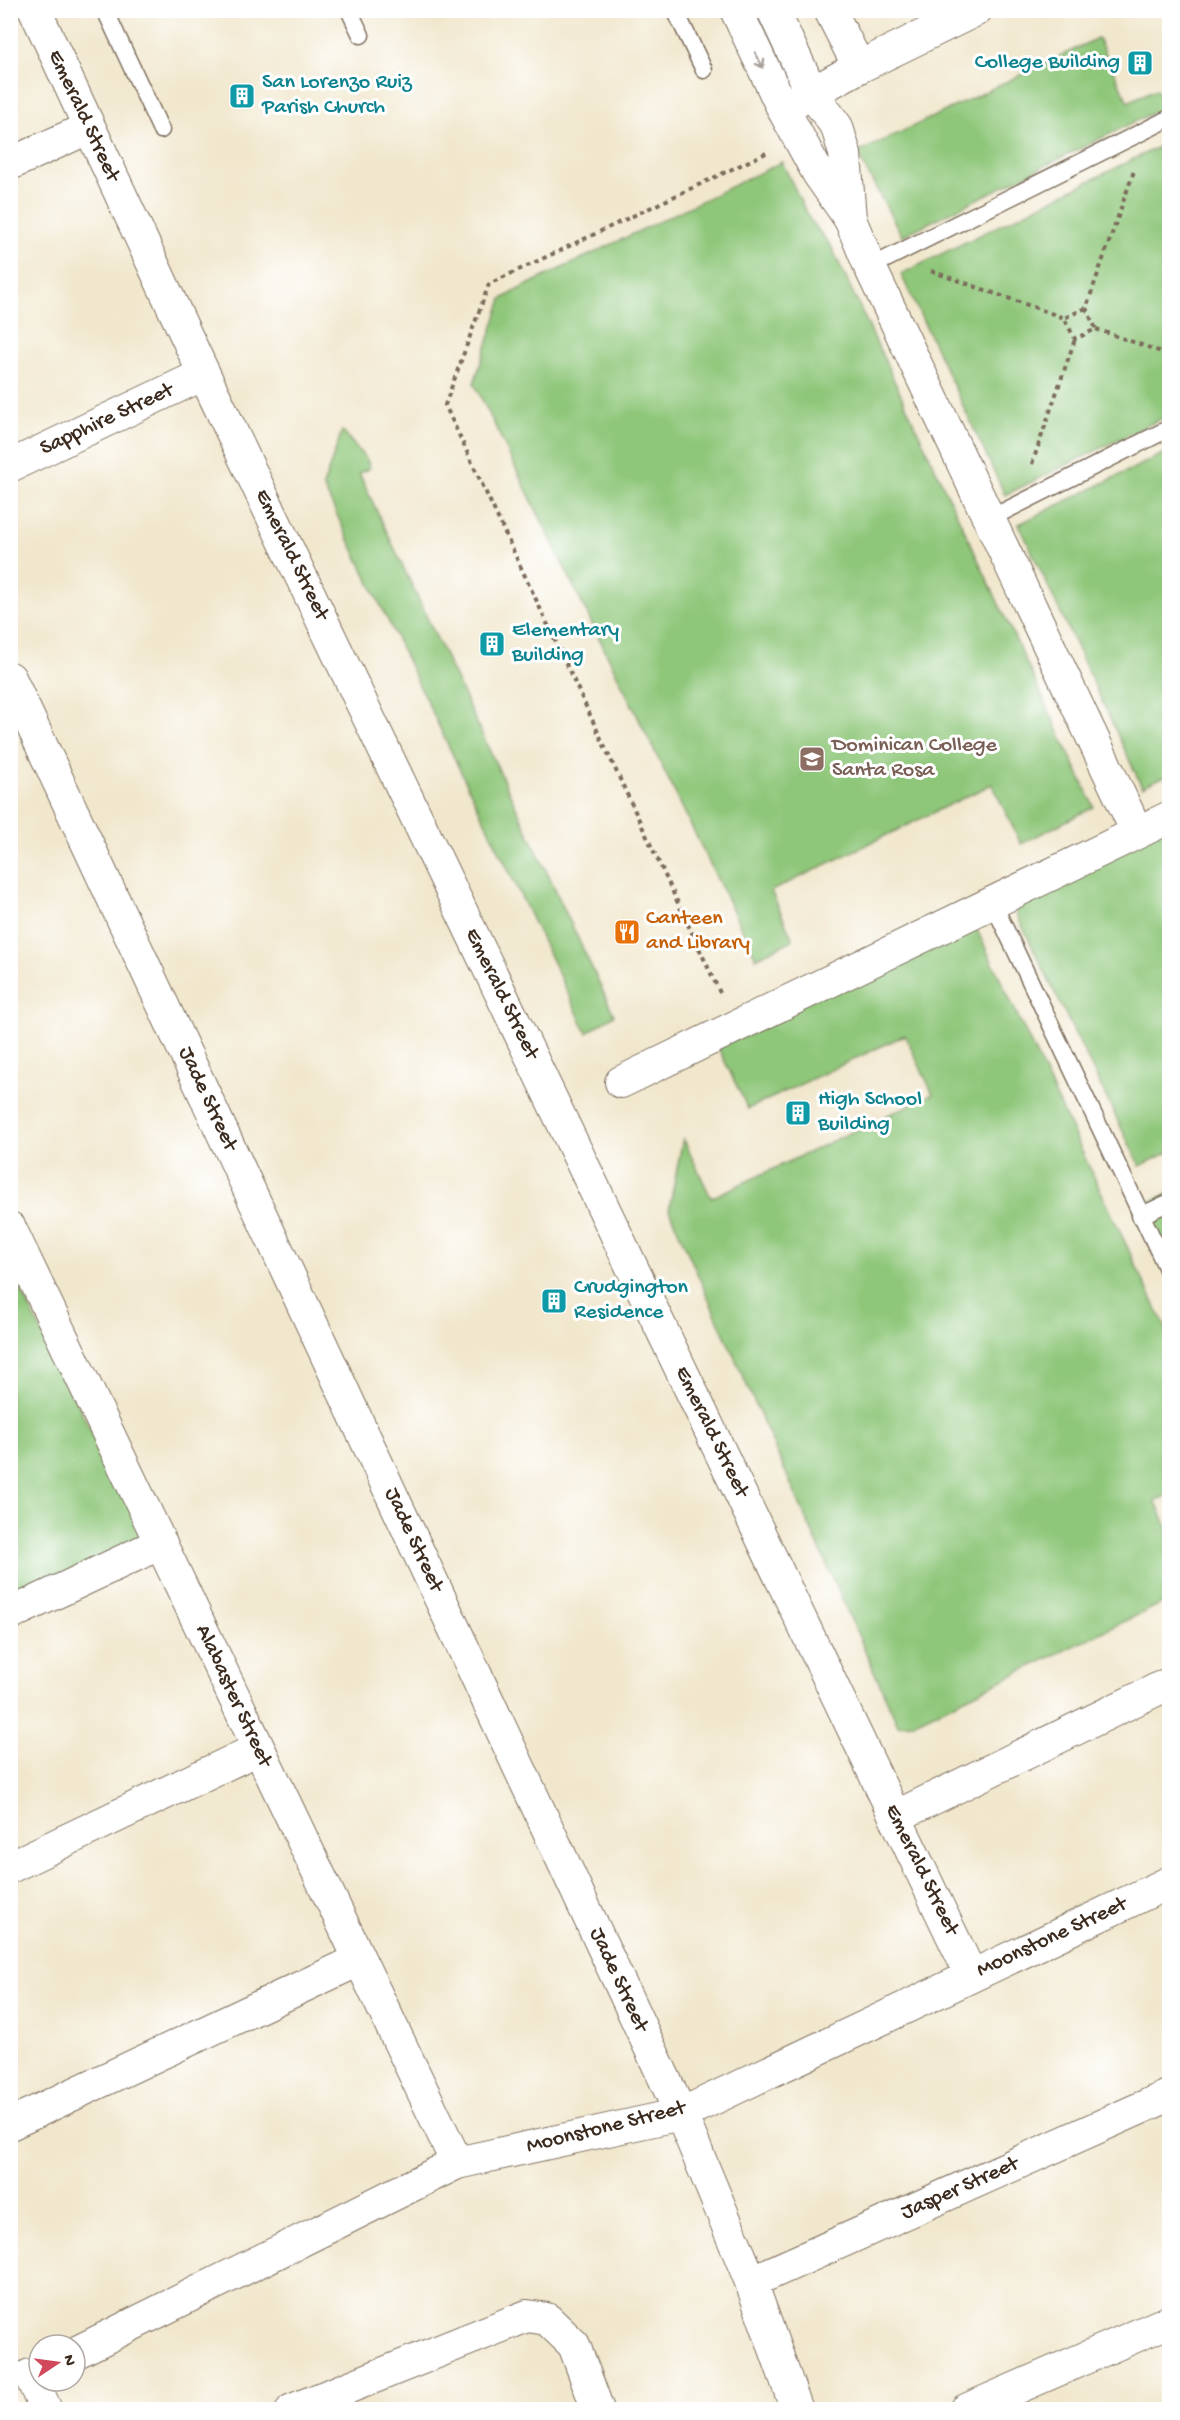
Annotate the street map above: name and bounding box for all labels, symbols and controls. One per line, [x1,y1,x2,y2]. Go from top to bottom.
street label: Emerald Street [41,46,126,188]
building icon: College Building [1125,48,1155,78]
one-way arrow [754,50,766,68]
place label: College Building [975,50,1120,76]
place label: San Lorenzo Ruiz Parish Church [261,70,413,121]
building icon: San Lorenzo Ruiz Parish Church [227,81,257,111]
street label: Sapphire Street [36,377,179,462]
street label: Emerald Street [248,485,335,626]
place label: Elementary Building [511,618,619,669]
building icon: Elementary Building [477,629,507,659]
place label: Dominican College Santa Rosa [830,733,998,784]
school or university icon: Dominican College Santa Rosa [797,744,827,774]
place label: Canteen and Library [646,906,750,957]
restaurant icon: Canteen and Library [612,917,642,947]
street label: Emerald Street [458,924,545,1065]
street label: Jade Street [172,1043,243,1157]
place label: High School Building [817,1087,922,1138]
building icon: High School Building [783,1098,813,1128]
place label: Crudgington Residence [574,1275,689,1326]
building icon: Crudgington Residence [539,1286,569,1316]
street label: Emerald Street [668,1362,755,1503]
street label: Jade Street [378,1484,449,1598]
street label: Alabaster Street [189,1621,278,1773]
street label: Emerald Street [878,1800,965,1941]
street label: Moonstone Street [973,1891,1133,1984]
street label: Jade Street [583,1924,654,2038]
street label: Moonstone Street [524,2095,690,2160]
street label: Jasper Street [897,2151,1025,2226]
north arrow [27,2333,87,2393]
text: N [58,2353,79,2368]

